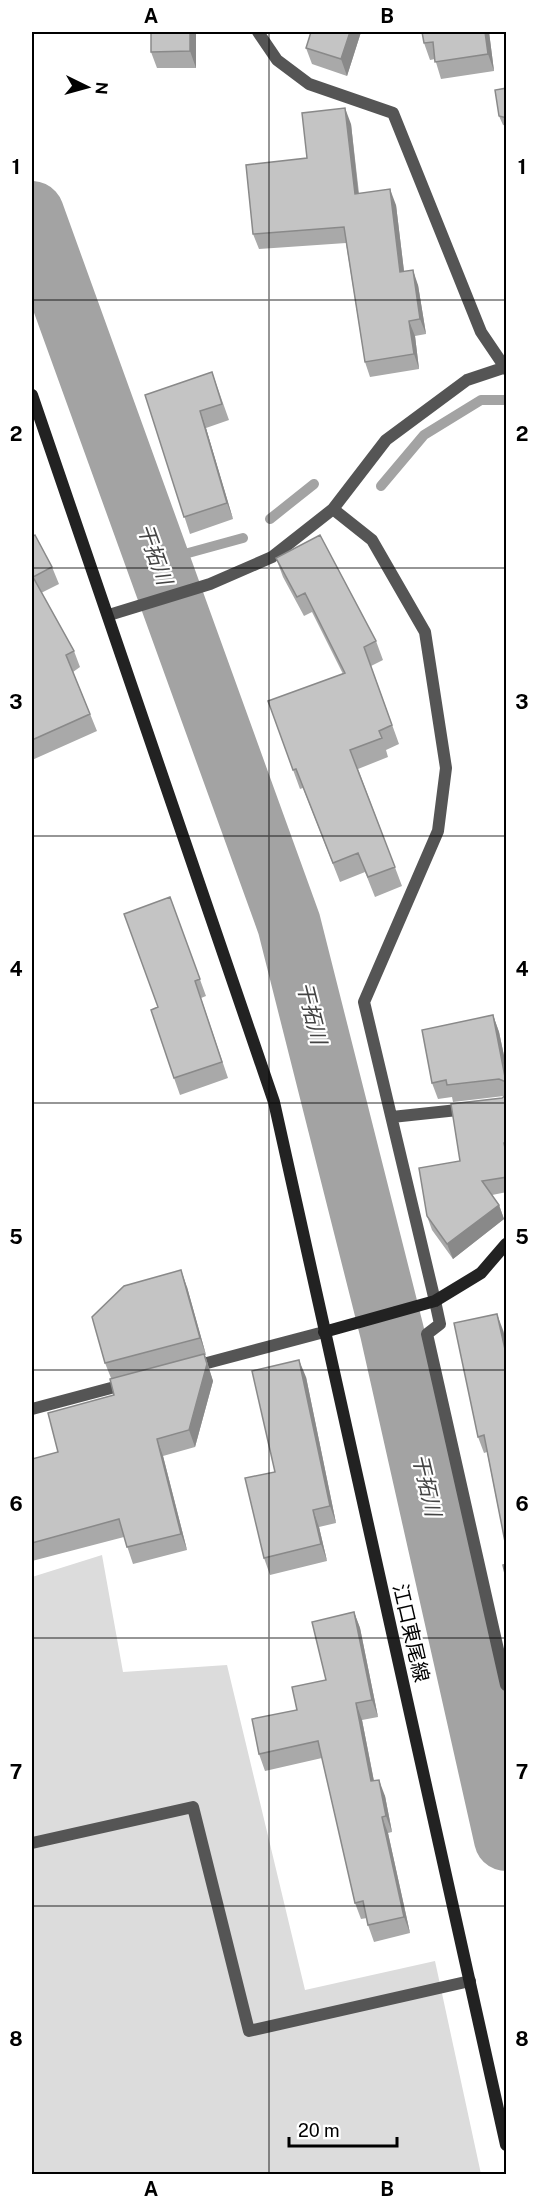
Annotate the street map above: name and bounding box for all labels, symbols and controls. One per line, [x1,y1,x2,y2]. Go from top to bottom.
text: A [144,4,158,28]
text: B [380,4,394,28]
north arrow [57,57,117,117]
text: N [91,81,111,95]
text: 1 [12,155,20,179]
text: 1 [518,155,526,179]
text: 2 [10,422,22,446]
text: 2 [516,422,528,446]
water label: 干拓川 [132,520,178,590]
text: 3 [9,690,23,714]
text: 3 [515,690,529,714]
text: 4 [9,957,23,981]
text: 4 [515,957,529,981]
water label: 干拓川 [292,979,332,1049]
text: 5 [9,1225,23,1249]
text: 5 [515,1225,529,1249]
water label: 干拓川 [408,1451,447,1520]
text: 6 [9,1492,23,1516]
text: 6 [515,1492,529,1516]
street label: 江口東尾線 [388,1582,434,1684]
text: 7 [10,1760,22,1784]
text: 7 [516,1760,528,1784]
text: 8 [9,2027,23,2051]
text: 8 [515,2027,529,2051]
scale bar [289,2110,397,2148]
text: 20 m [298,2120,340,2141]
text: A [144,2177,158,2201]
text: B [380,2177,394,2201]

